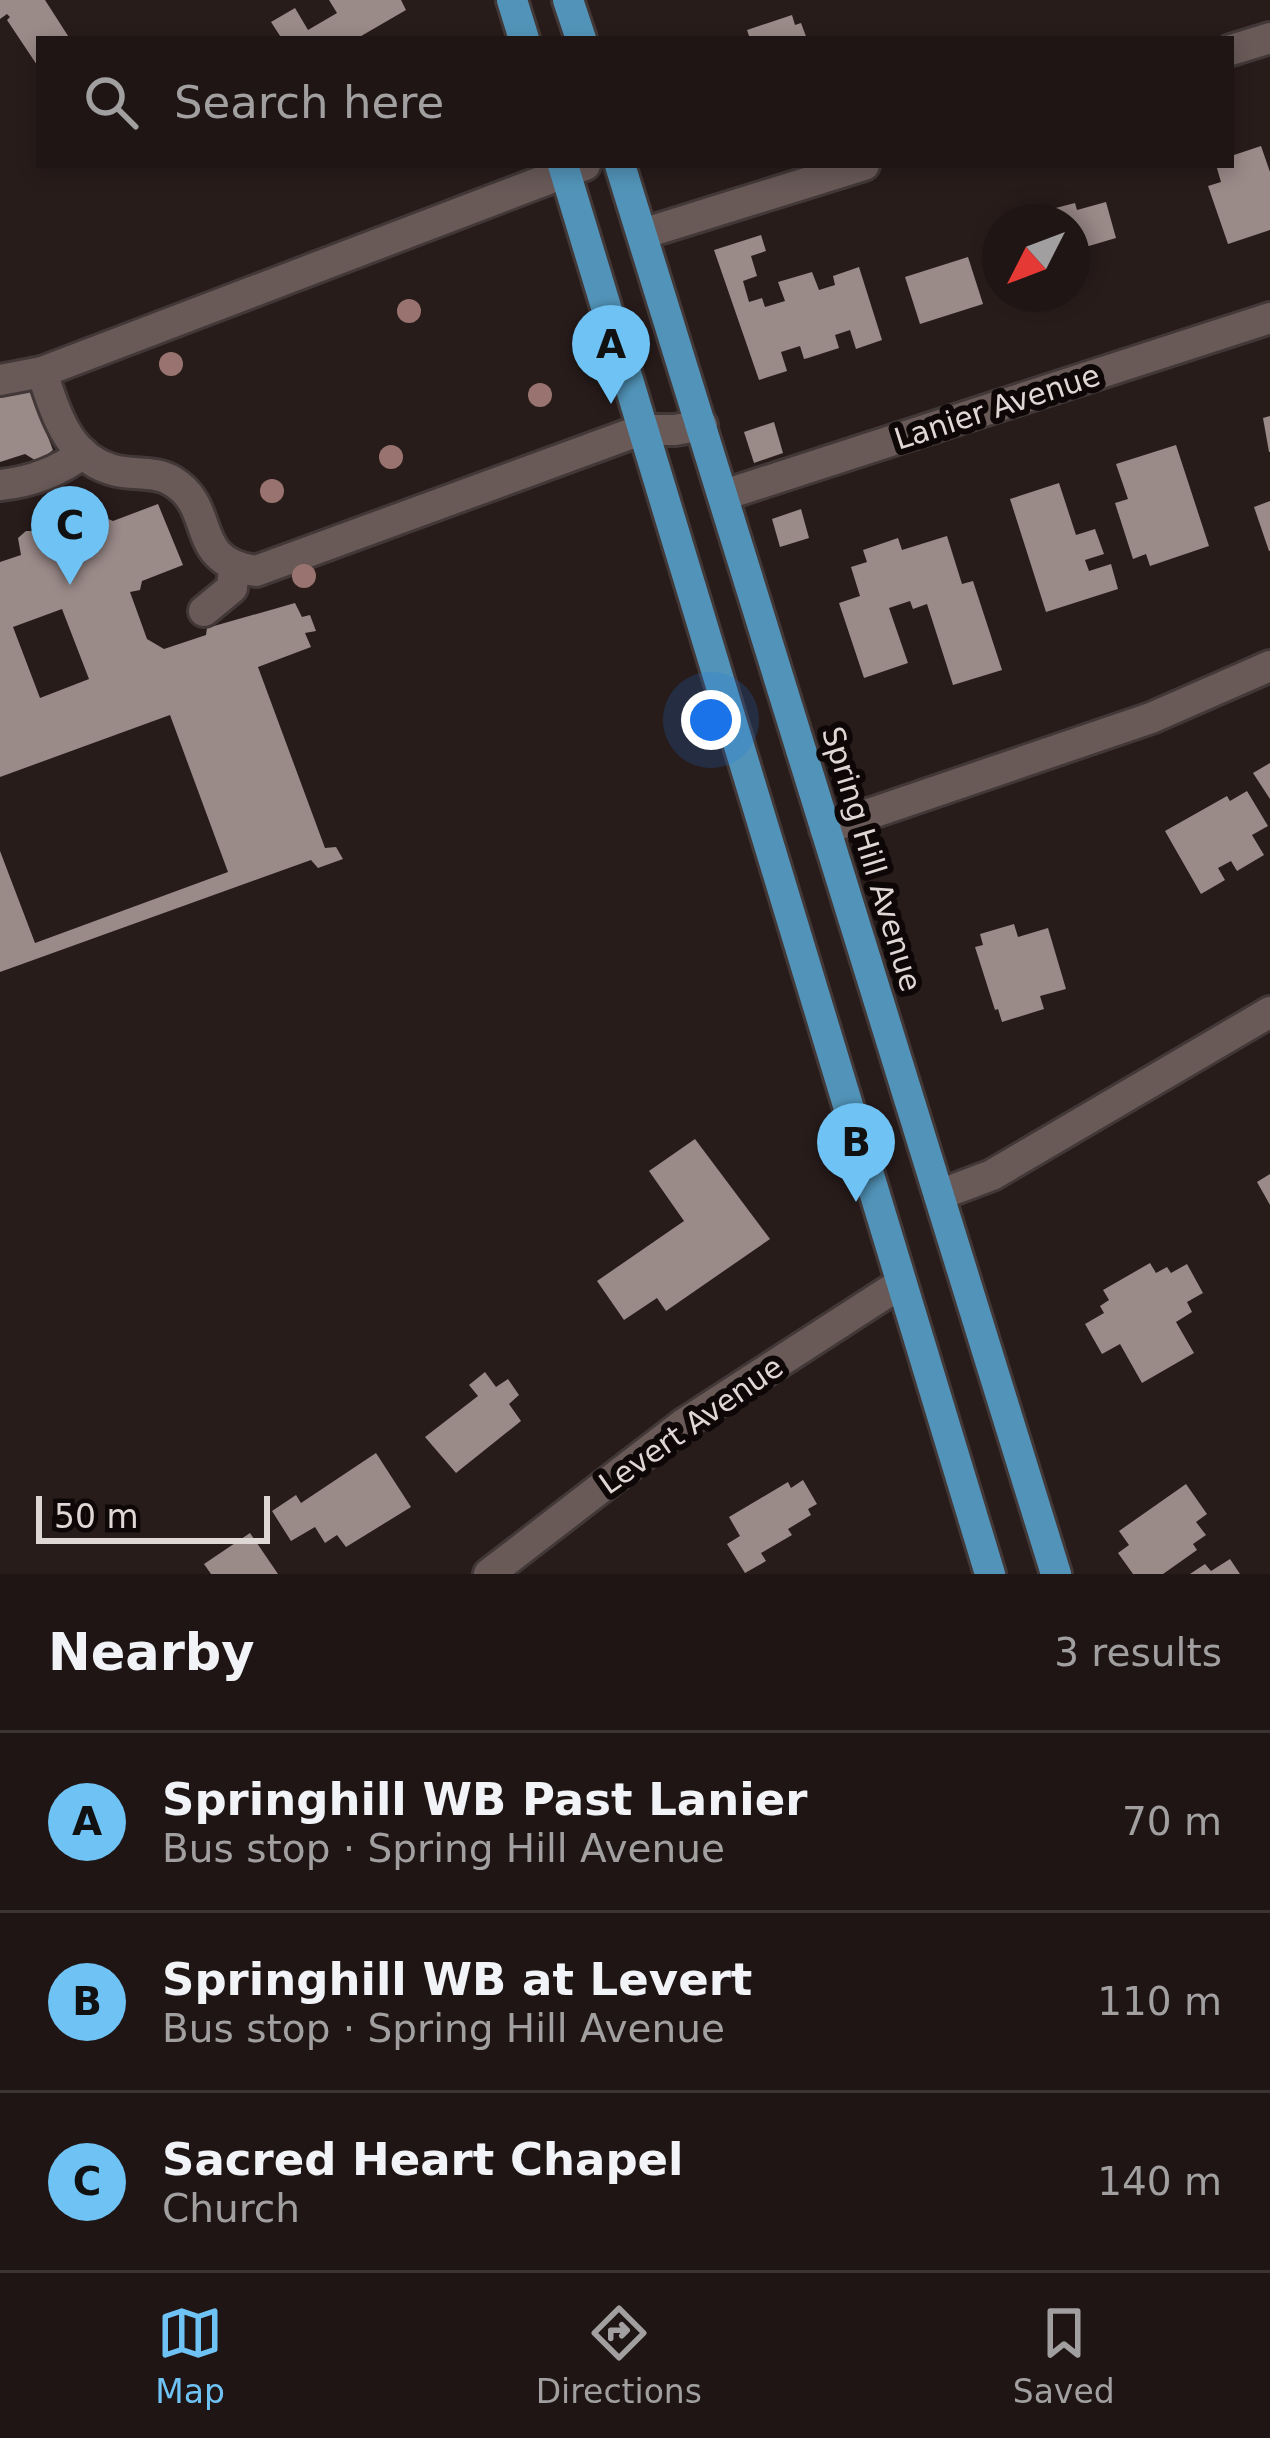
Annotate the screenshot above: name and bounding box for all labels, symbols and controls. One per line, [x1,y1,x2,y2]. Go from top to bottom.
search box [36,36,1234,168]
icon: search [78,69,144,135]
text: Search here [174,76,444,129]
north arrow [982,204,1090,312]
pin: A [572,305,650,404]
street label: Lanier Avenue [890,357,1104,457]
pin: C [31,486,109,585]
your location [681,690,741,750]
street label: Spring Hill Avenue [815,722,929,996]
pin: B [817,1103,895,1202]
street label: Levert Avenue [593,1349,789,1501]
scale bar [36,1490,270,1543]
text: 50 m [54,1497,139,1536]
text: Nearby [48,1623,255,1682]
text: 3 results [1054,1630,1222,1675]
text: Springhill WB Past Lanier [162,1773,807,1826]
text: A [72,1799,102,1844]
text: 70 m [1122,1799,1222,1844]
text: Bus stop · Spring Hill Avenue [162,1826,725,1871]
text: Springhill WB at Levert [162,1953,752,2006]
text: B [72,1979,102,2024]
text: 110 m [1097,1979,1222,2024]
text: Bus stop · Spring Hill Avenue [162,2006,725,2051]
text: Sacred Heart Chapel [162,2133,684,2186]
text: C [73,2159,101,2204]
text: 140 m [1097,2159,1222,2204]
text: Church [162,2186,300,2231]
tab: Map [155,2300,225,2411]
tab: Directions [536,2300,702,2411]
tab: Saved [1013,2300,1115,2411]

